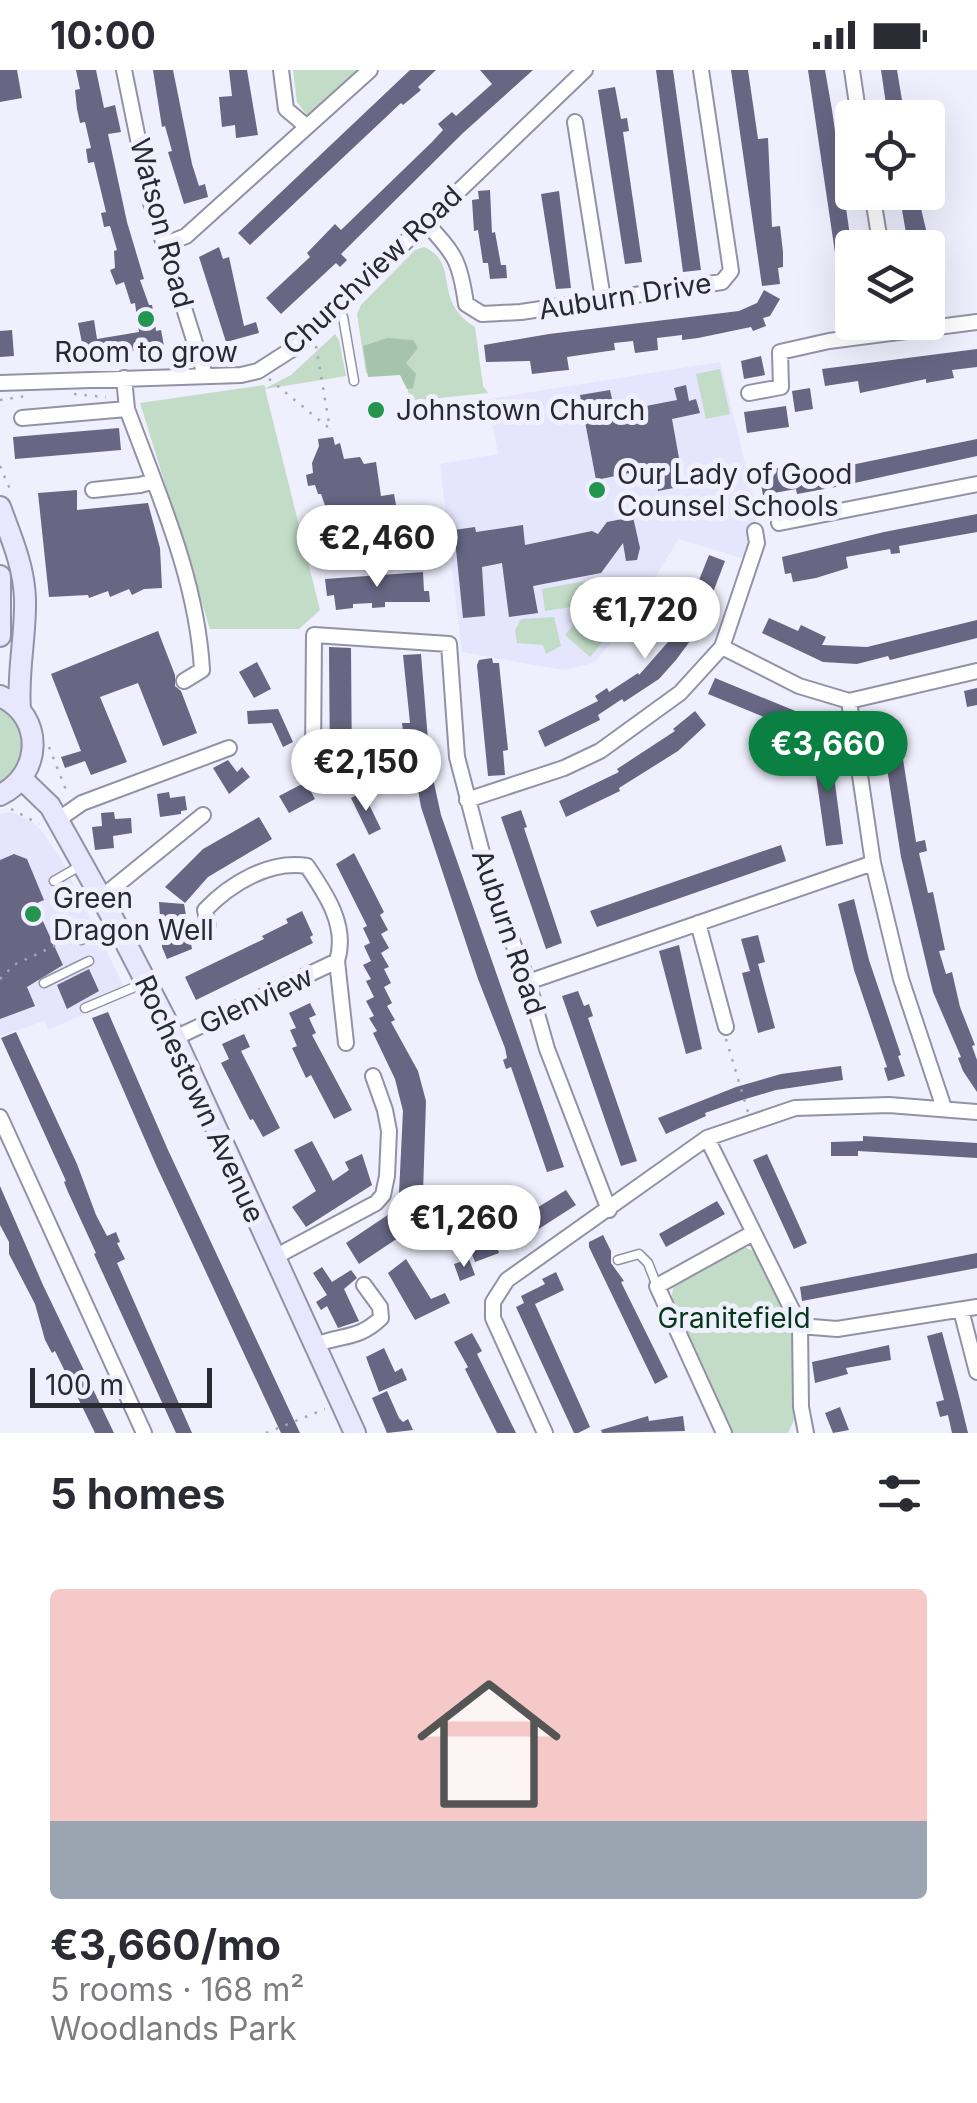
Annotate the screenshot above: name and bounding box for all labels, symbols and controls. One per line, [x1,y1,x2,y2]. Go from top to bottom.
text: 10:00 [50,12,156,58]
map controls [835,100,945,340]
button: locate [835,100,945,210]
street label: Watson Road [123,134,201,312]
street label: Churchview Road [275,178,469,362]
button: layers [835,230,945,340]
street label: Auburn Drive [536,266,714,326]
marker: Room to grow [135,308,157,330]
place label: Room to grow [54,335,238,369]
place label: Johnstown Church [396,393,645,427]
marker: Johnstown Church [365,399,387,421]
place label: Our Lady of Good Counsel Schools [617,457,852,523]
marker: Our Lady of Good Counsel Schools [586,479,608,501]
pin: €2,460 [296,505,458,590]
text: €2,460 [319,518,435,557]
pin: €1,720 [564,577,726,662]
text: €1,720 [592,590,698,629]
pin: €3,660 [747,711,909,796]
text: €3,660 [771,724,885,763]
pin: €2,150 [285,729,447,814]
text: €2,150 [313,742,419,781]
street label: Auburn Road [465,845,553,1019]
place label: Green Dragon Well [53,881,214,947]
marker: Green Dragon Well [22,903,44,925]
street label: Glenview [194,959,318,1041]
street label: Rochestown Avenue [128,970,272,1228]
pin: €1,260 [383,1185,545,1270]
text: €1,260 [410,1198,518,1237]
park label: Granitefield [657,1301,811,1335]
scale bar [30,1363,212,1408]
text: 100 m [45,1368,124,1402]
icon: filters [872,1466,927,1521]
text: 5 homes [50,1468,226,1519]
icon: home [399,1654,579,1834]
text: €3,660/mo [50,1919,281,1970]
text: 5 rooms · 168 m² [50,1970,304,2009]
text: Woodlands Park [50,2009,297,2048]

